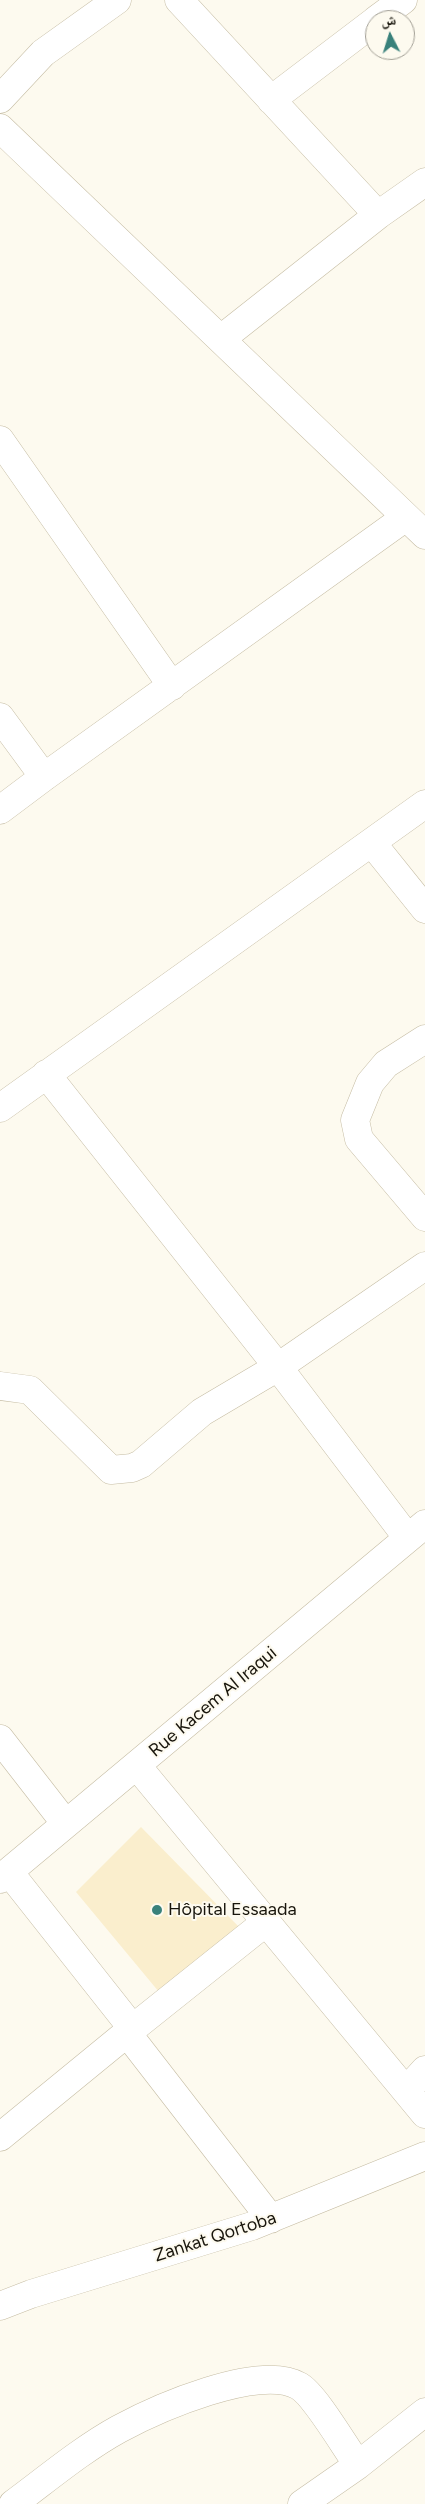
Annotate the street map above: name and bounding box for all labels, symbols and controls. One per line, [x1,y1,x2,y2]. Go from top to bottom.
north arrow [365,10,415,60]
text: ش [381,11,397,30]
street label: Rue Kacem Al Iraqui [145,1642,281,1762]
place label: Hôpital Essaada [168,1899,297,1921]
marker: Hôpital Essaada [150,1903,164,1917]
street label: Zankat Qortoba [151,2207,279,2267]

